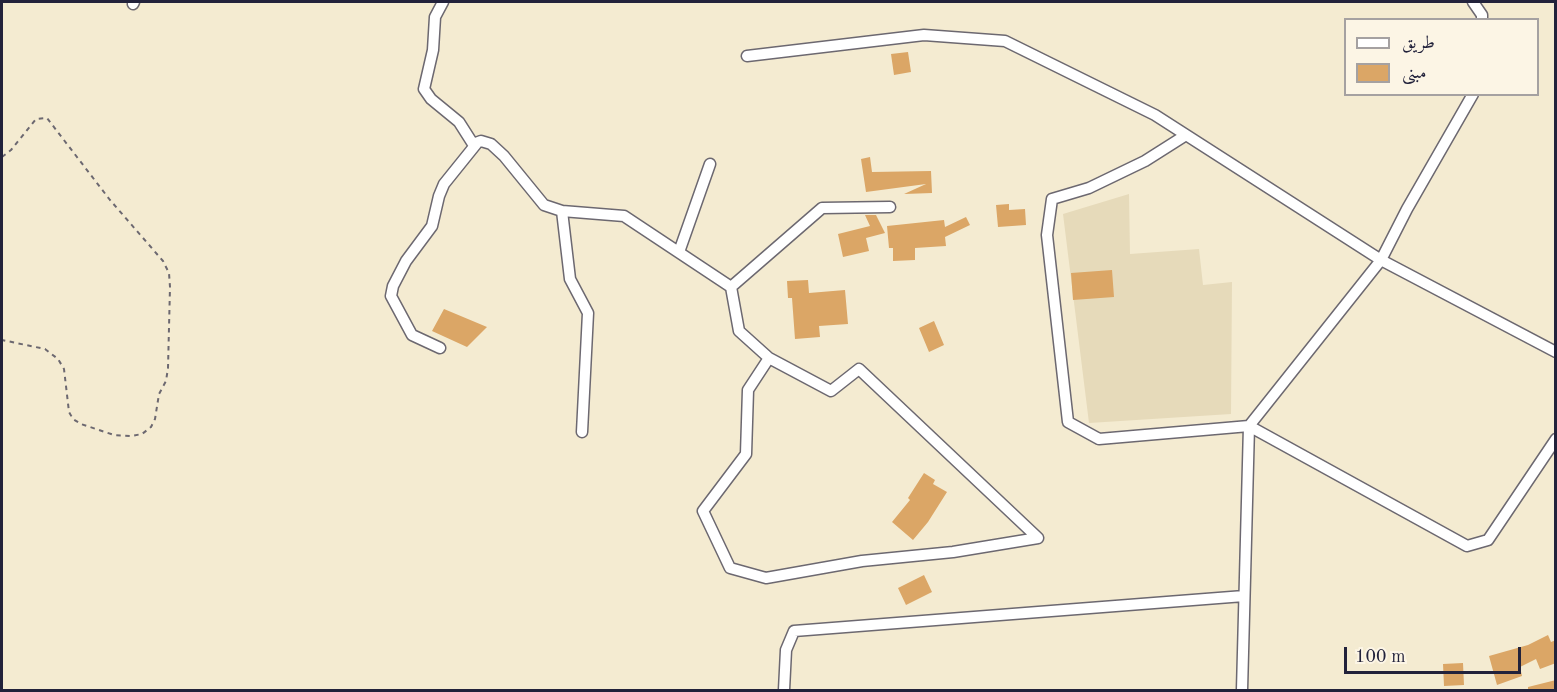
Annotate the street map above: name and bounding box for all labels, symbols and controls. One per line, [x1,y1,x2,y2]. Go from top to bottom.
legend [1344,18,1539,96]
text: طريق [1402,34,1435,52]
text: مبنى [1402,64,1427,82]
scale bar [1347,635,1524,673]
text: 100 m [1355,648,1406,666]

